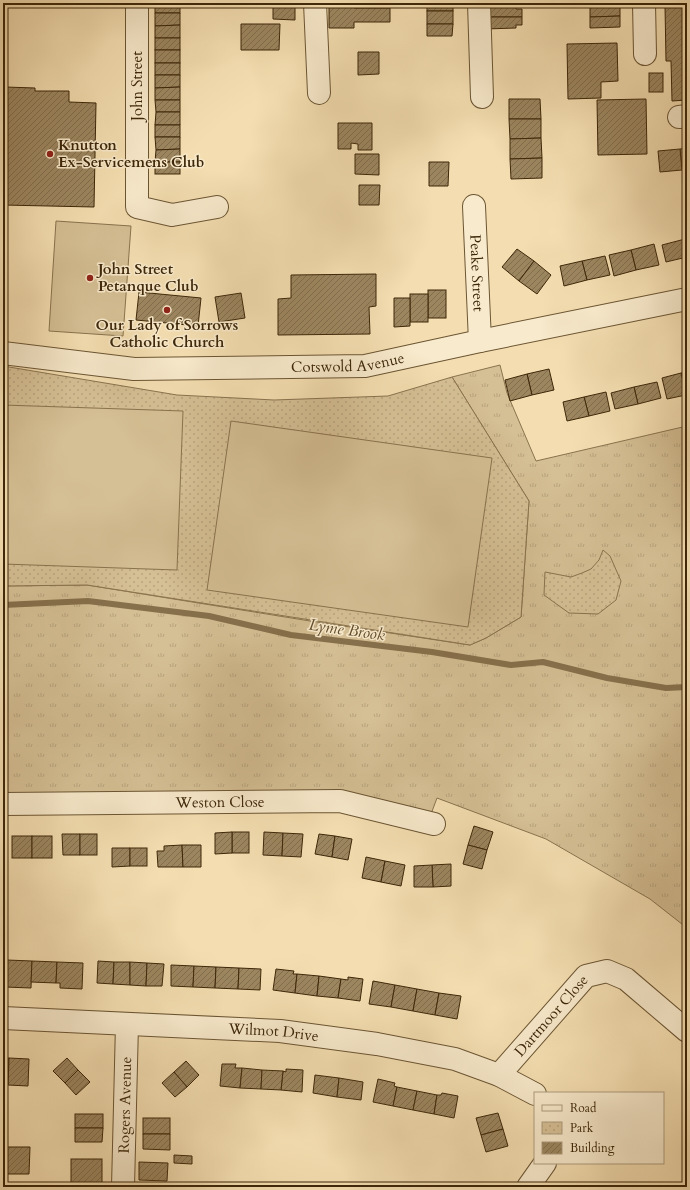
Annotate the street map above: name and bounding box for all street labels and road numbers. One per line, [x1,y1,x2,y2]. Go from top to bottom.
street label: John Street [127,51,147,123]
street label: Peake Street [465,234,489,312]
street label: Cotswold Avenue [291,348,406,377]
street label: Weston Close [174,792,265,812]
street label: Dartmoor Close [510,970,593,1061]
street label: Wilmot Drive [227,1019,320,1046]
street label: Rogers Avenue [114,1056,136,1154]

